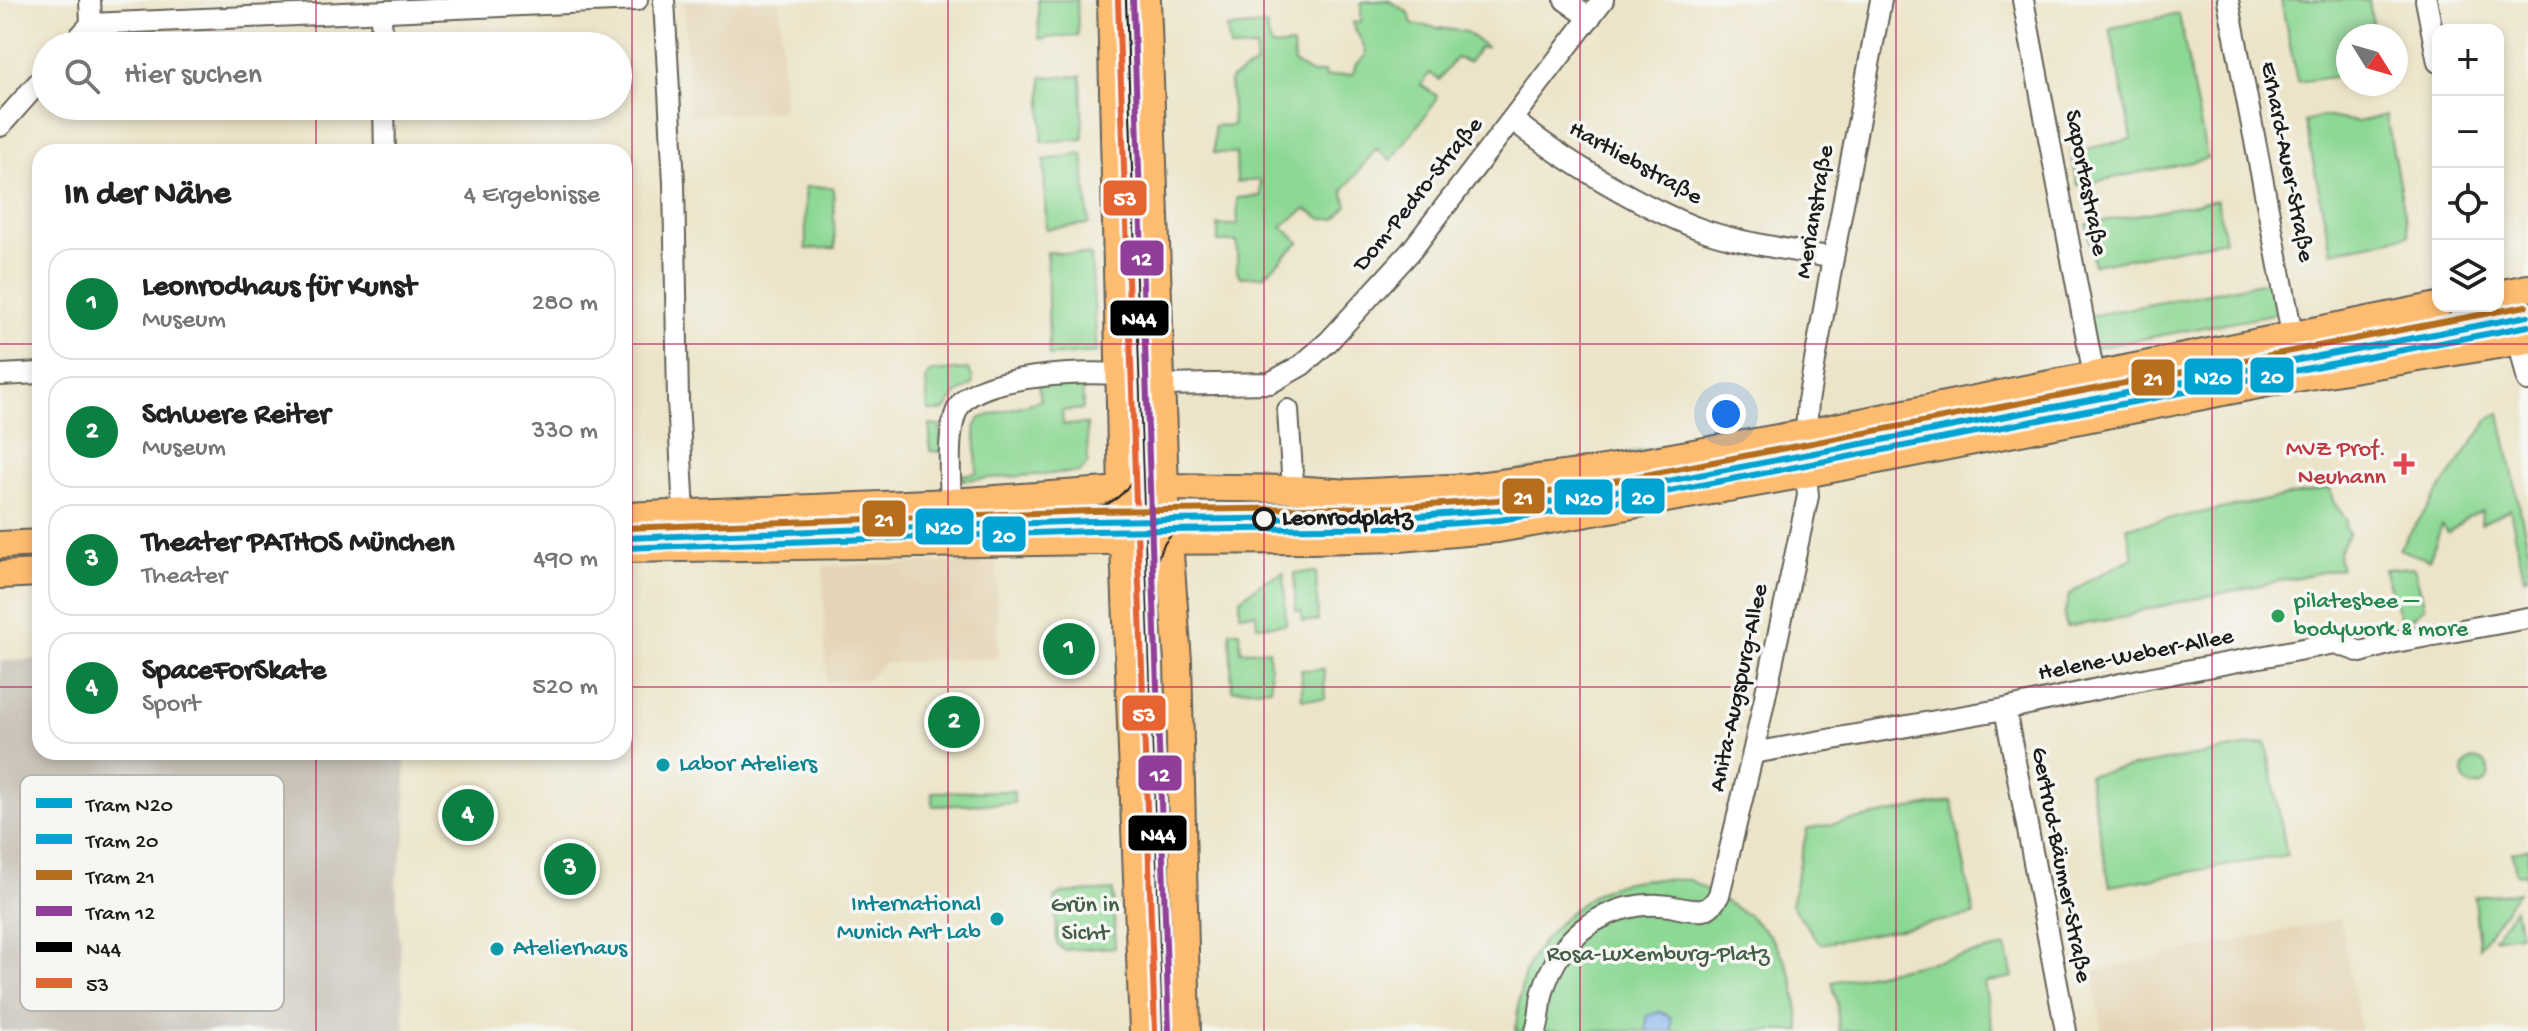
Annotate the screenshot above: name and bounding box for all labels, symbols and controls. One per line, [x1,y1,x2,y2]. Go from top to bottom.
north arrow [2336,24,2408,96]
map controls [2432,24,2504,312]
button: + [2432,24,2504,96]
search box [32,32,632,120]
icon: search [60,54,104,98]
text: Hier suchen [124,59,262,94]
street label: Erhard-Auer-Straße [2252,59,2320,265]
button: − [2432,96,2504,168]
street label: Saportastraße [2057,108,2113,259]
street label: Dom-Pedro-Straße [1347,111,1491,280]
street label: Hartliebstraße [1563,115,1707,213]
street label: Merianstraße [1790,142,1842,281]
button: locate [2432,168,2504,240]
text: In der Nähe [64,176,231,216]
line badge: 53 [1102,179,1148,217]
text: 4 Ergebnisse [464,181,600,212]
text: 53 [1114,188,1137,214]
line badge: 12 [1119,239,1165,277]
button: layers [2432,240,2504,312]
text: 12 [1131,248,1152,274]
text: Leonrodhaus für Kunst [142,271,416,306]
text: 1 [87,289,97,320]
text: 280 m [532,289,598,320]
line badge: N44 [1109,299,1170,337]
text: Museum [142,306,226,337]
text: N44 [1121,308,1157,334]
line badge: 20 [2249,356,2295,394]
line badge: N20 [2183,357,2244,396]
line badge: 21 [2130,358,2176,397]
text: 20 [2260,366,2284,392]
text: N20 [2194,367,2232,393]
text: 21 [2143,368,2163,394]
your location [1706,394,1746,434]
text: Schwere Reiter [142,399,330,434]
text: 2 [86,417,98,448]
text: 330 m [532,417,598,448]
text: Museum [142,434,226,465]
place label: MVZ Prof. Neuhann [2286,436,2387,493]
marker: MVZ Prof. Neuhann [2393,453,2415,475]
line badge: 21 [1501,477,1546,515]
line badge: 20 [1620,477,1666,515]
line badge: N20 [1553,478,1614,516]
text: 21 [1513,487,1533,513]
text: 20 [1631,487,1655,513]
text: N20 [1565,488,1603,514]
line badge: 21 [861,499,907,538]
place label: Leonrodplatz [1282,505,1414,534]
line badge: N20 [914,507,975,546]
marker: Leonrodplatz [1253,508,1275,530]
text: 21 [874,509,894,535]
line badge: 20 [981,515,1027,553]
text: N20 [925,517,963,543]
text: 20 [992,525,1016,551]
text: Theater PATHOS München [142,527,454,562]
text: 3 [85,545,99,576]
text: 490 m [533,545,598,576]
text: Theater [142,562,227,593]
street label: Anita-Augspurg-Allee [1704,581,1776,794]
place label: pilatesbee – bodywork & more [2293,588,2469,645]
marker: pilatesbee – bodywork & more [2269,607,2287,625]
pin: 1 [1043,619,1095,679]
street label: Helene-Weber-Allee [2036,623,2237,689]
text: SpaceForSkate [142,655,326,690]
text: 4 [86,673,98,704]
text: 520 m [532,673,598,704]
text: Sport [142,690,200,721]
pin: 2 [928,692,980,752]
line badge: 53 [1121,694,1167,732]
text: 53 [1133,704,1156,730]
street label: Gertrud-Bäumer-Straße [2023,745,2097,986]
place label: Labor Ateliers [679,751,818,780]
line badge: 12 [1137,754,1183,792]
marker: Labor Ateliers [654,756,672,774]
text: 12 [1149,764,1170,790]
legend [20,775,284,1011]
pin: 4 [442,785,494,845]
text: Tram N20 [84,794,173,820]
line badge: N44 [1127,814,1188,852]
text: N44 [1140,824,1176,850]
text: Tram 20 [84,830,159,856]
pin: 3 [544,839,596,899]
text: Tram 21 [84,866,155,892]
place label: International Munich Art Lab [837,891,981,948]
park label: Grün in Sicht [1051,892,1120,949]
text: Tram 12 [84,902,155,928]
marker: International Munich Art Lab [988,910,1006,928]
place label: Atelierhaus [513,935,628,964]
text: N44 [86,938,122,964]
marker: Atelierhaus [488,940,506,958]
park label: Rosa-Luxemburg-Platz [1547,941,1771,970]
text: 53 [86,974,109,1000]

